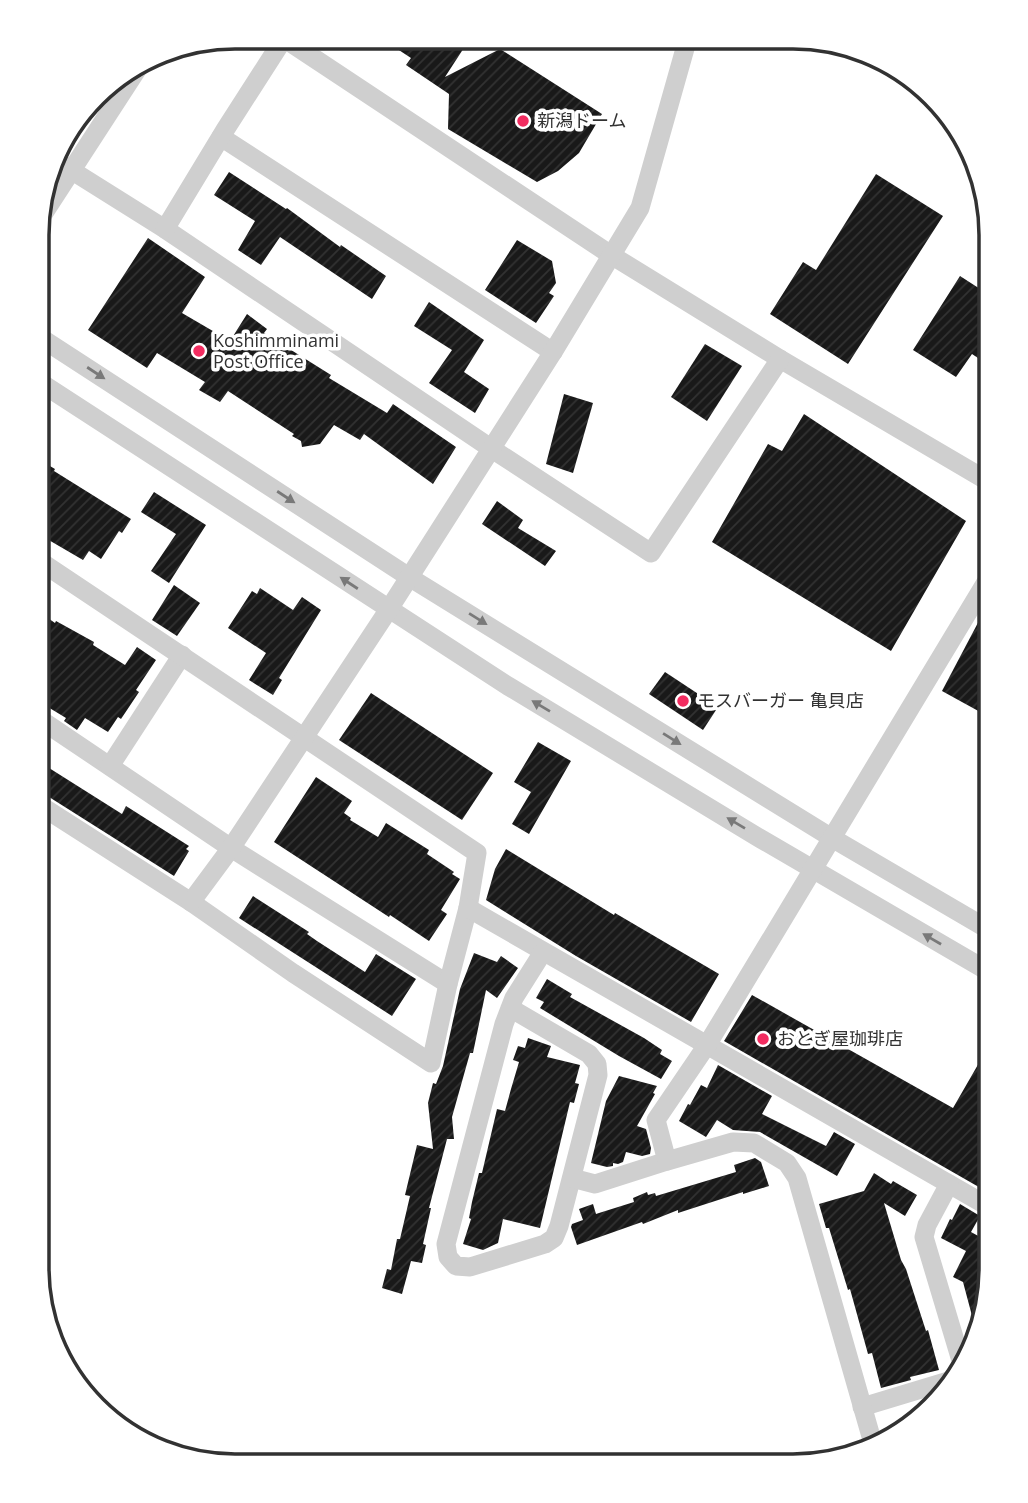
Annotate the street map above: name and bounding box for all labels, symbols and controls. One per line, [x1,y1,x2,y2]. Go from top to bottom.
place label: 新潟ドーム [537,108,626,132]
marker: 新潟ドーム [515,113,531,129]
place label: Koshimminami Post Office [213,328,339,373]
marker: Koshimminami Post Office [191,343,207,359]
one-way arrow [86,366,105,379]
one-way arrow [277,490,296,503]
one-way arrow [340,577,359,590]
one-way arrow [468,613,488,626]
place label: モスバーガー 亀貝店 [697,688,864,712]
marker: モスバーガー 亀貝店 [675,693,691,709]
one-way arrow [531,700,550,712]
one-way arrow [662,733,681,745]
one-way arrow [726,817,745,830]
one-way arrow [922,933,942,945]
place label: おとぎ屋珈琲店 [777,1026,903,1050]
marker: おとぎ屋珈琲店 [755,1031,771,1047]

